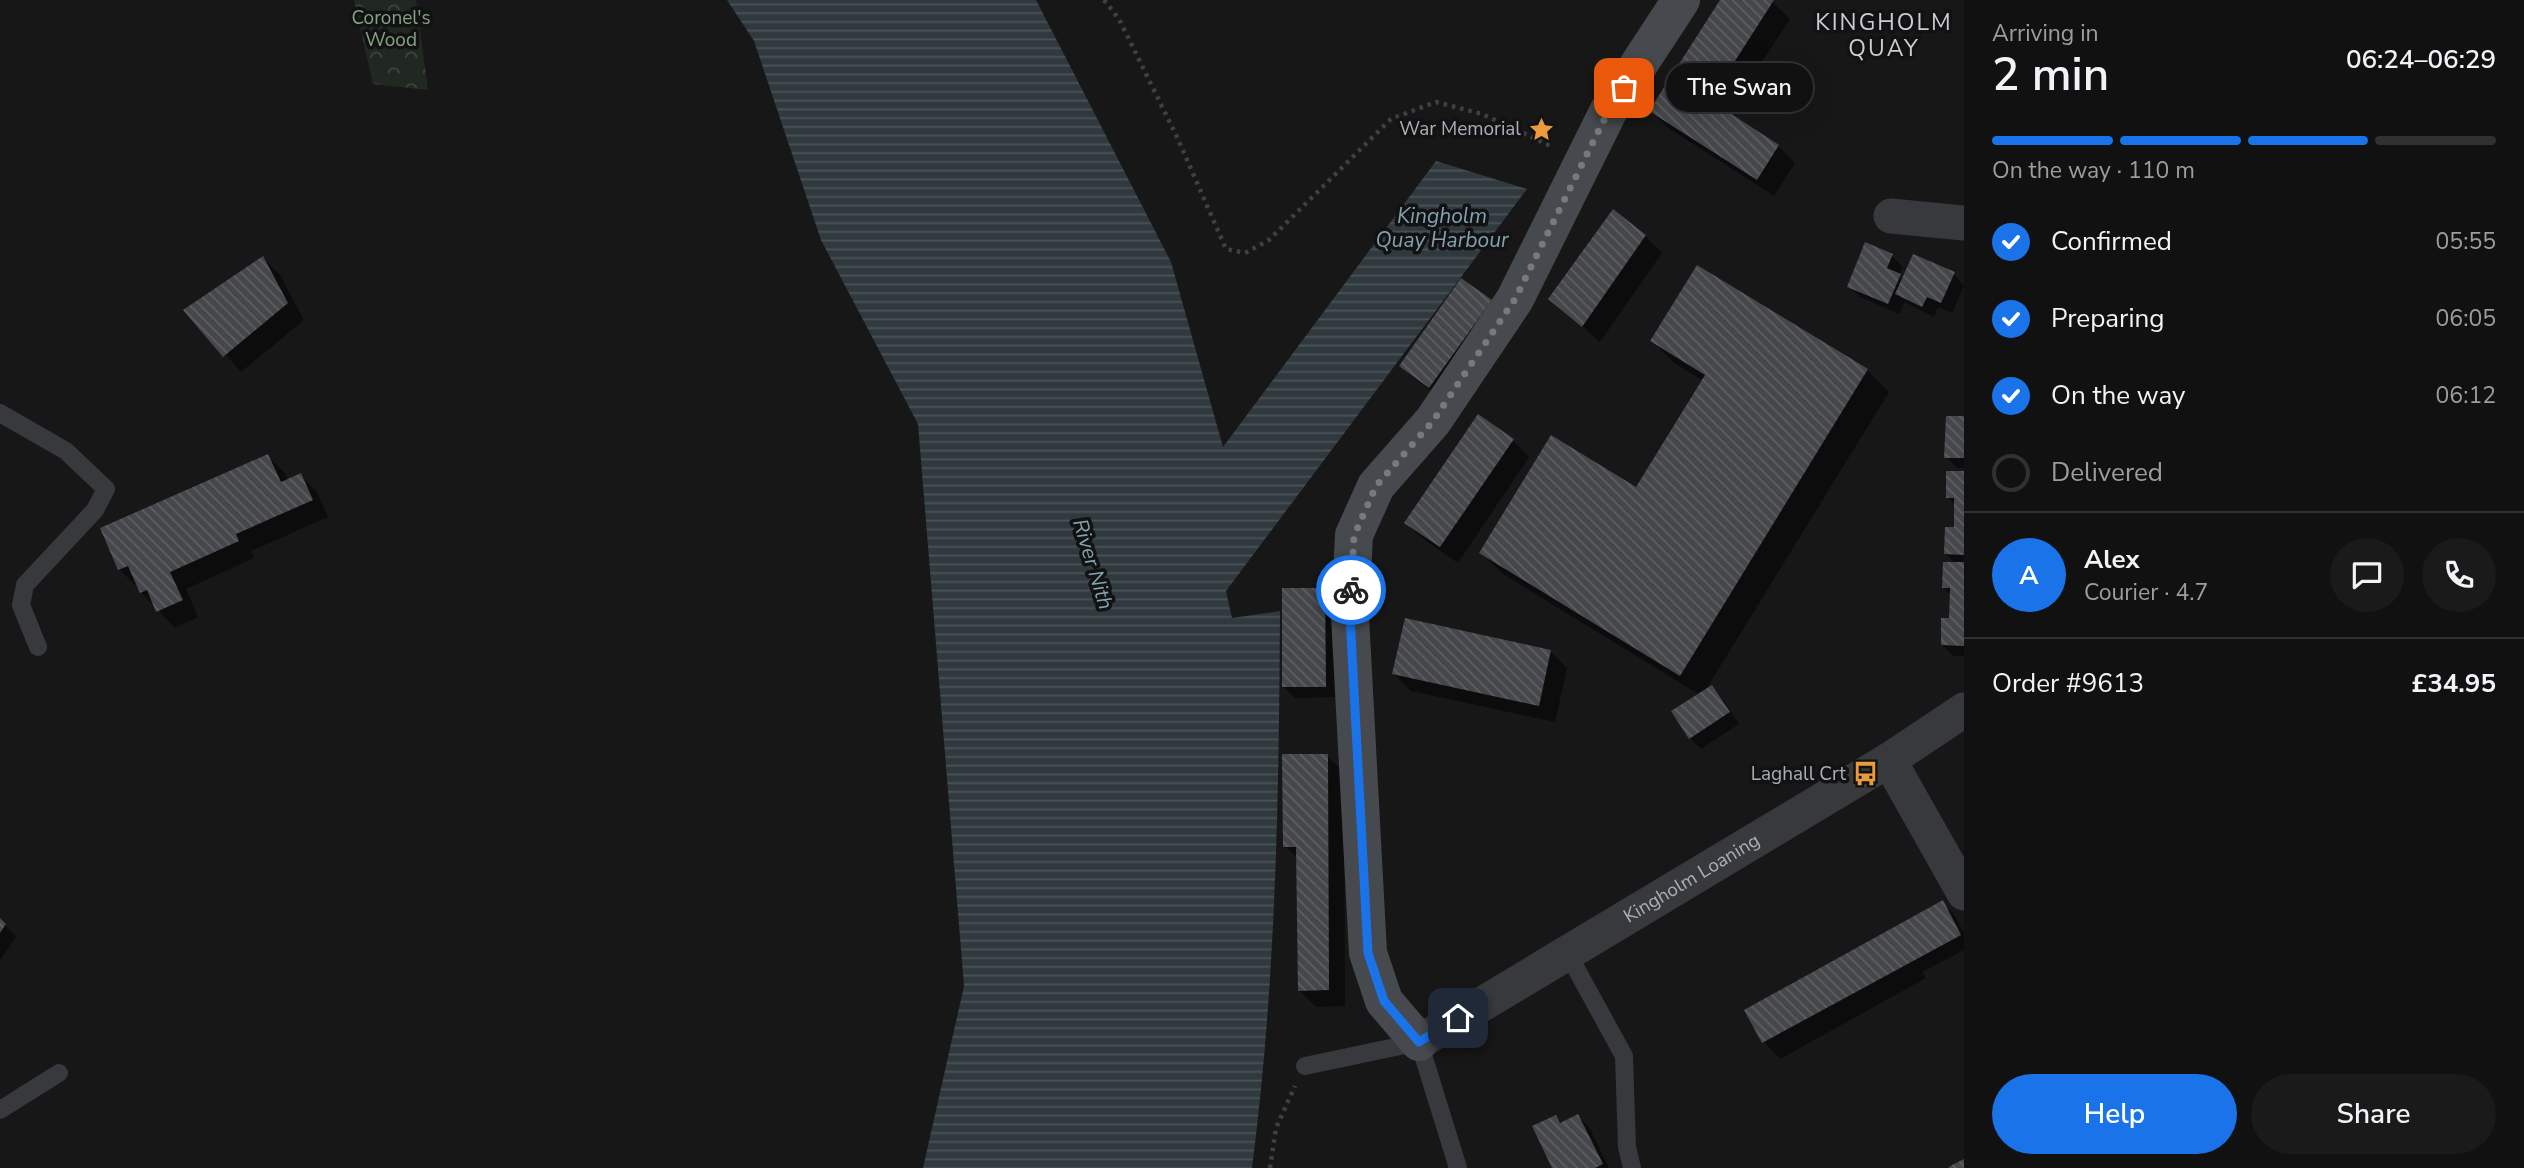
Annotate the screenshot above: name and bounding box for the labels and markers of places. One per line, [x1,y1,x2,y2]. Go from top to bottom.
pin [1594,58,1654,118]
callout: The Swan [1666,64,1813,112]
place icon: War Memorial [1527,115,1555,143]
place label: War Memorial [1399,116,1521,142]
bus stop icon: Laghall Crt [1852,760,1880,788]
place label: Laghall Crt [1751,761,1846,787]
pin [1428,988,1488,1048]

